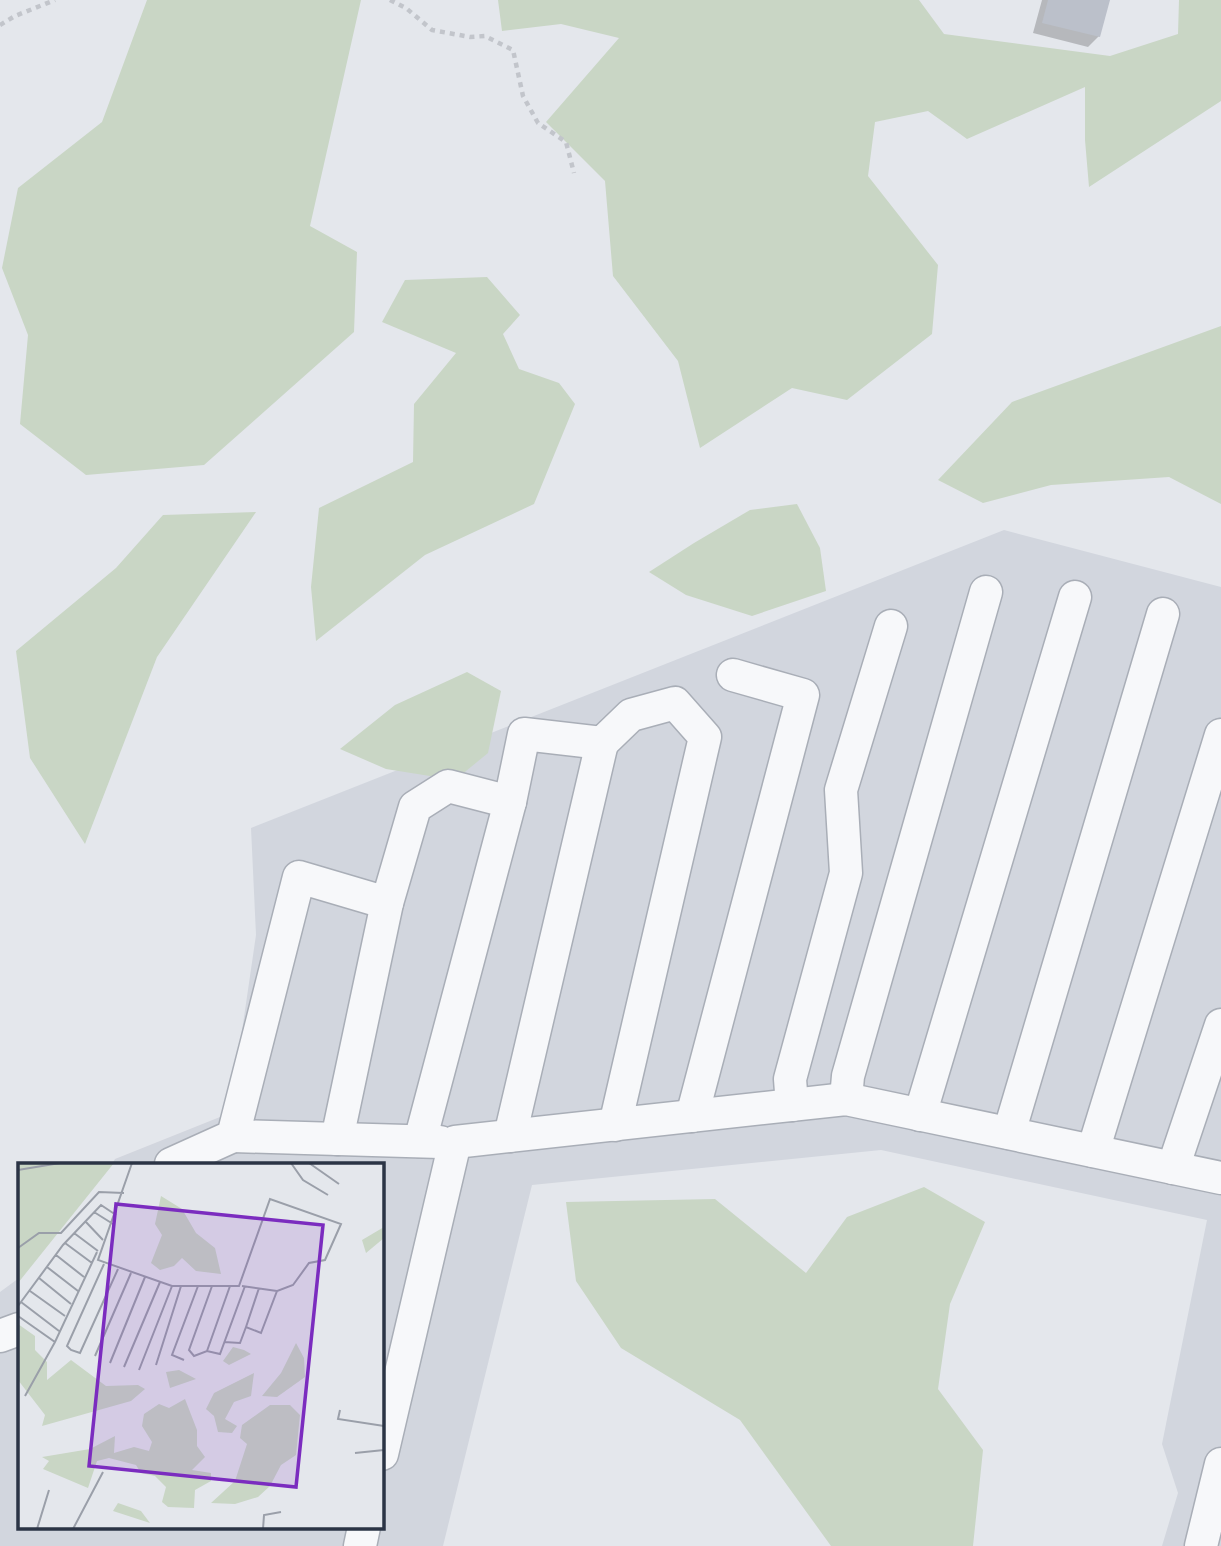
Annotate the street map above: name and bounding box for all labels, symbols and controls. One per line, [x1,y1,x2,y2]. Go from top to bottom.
inset map [18,1163,383,1528]

